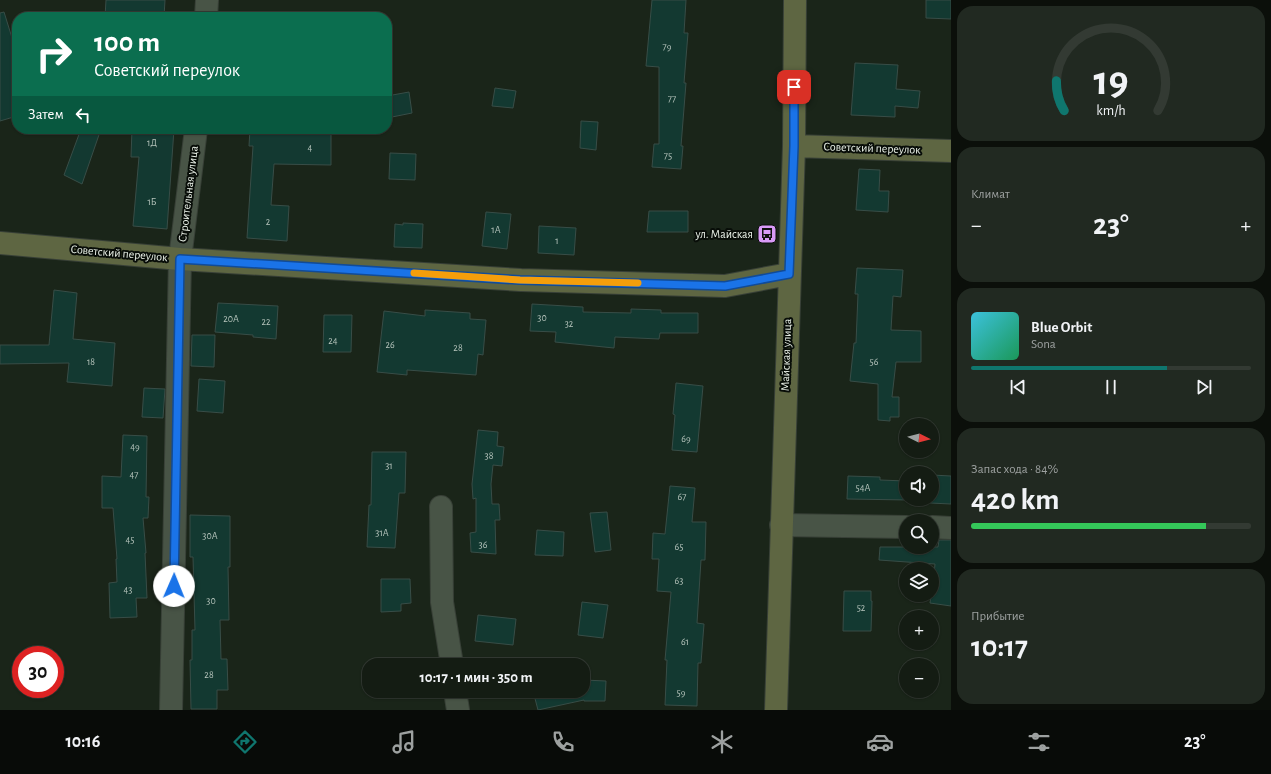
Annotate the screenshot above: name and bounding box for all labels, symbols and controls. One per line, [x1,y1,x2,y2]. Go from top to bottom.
icon: right [28,28,80,80]
text: 100 m [94,29,160,57]
house number: 79 [663,42,672,52]
text: 19 [1093,61,1129,102]
text: Советский переулок [94,62,240,80]
pin [777,70,811,104]
icon: arrive [783,76,805,98]
house number: 77 [668,94,676,104]
icon: left [72,104,94,126]
text: km/h [1096,104,1126,118]
text: Затем [28,107,64,122]
house number: 1Д [147,138,157,148]
street label: Советский переулок [823,140,921,157]
house number: 4 [308,143,313,153]
street label: Строительная улица [176,145,201,243]
house number: 75 [664,151,672,161]
text: Климат [971,188,1010,201]
house number: 1Б [147,197,157,207]
text: 23° [1093,210,1129,240]
text: − [971,214,982,236]
text: + [1240,214,1251,236]
house number: 2 [266,217,271,227]
bus stop icon: ул. Майская [756,223,778,245]
house number: 1А [491,225,501,235]
place label: ул. Майская [694,228,753,241]
house number: 1 [555,236,559,246]
street label: Советский переулок [70,243,168,264]
house number: 30 [537,313,547,323]
house number: 20А [223,314,239,324]
house number: 22 [261,317,271,327]
street label: Майская улица [779,318,794,392]
house number: 32 [565,319,574,329]
text: Blue Orbit [1031,320,1092,335]
house number: 24 [328,336,338,346]
text: Sona [1031,338,1056,351]
house number: 26 [385,340,395,350]
house number: 28 [453,343,463,353]
house number: 18 [87,357,95,367]
house number: 56 [870,357,879,367]
icon: previous [1007,376,1029,398]
icon: pause [1100,376,1122,398]
icon: next [1193,376,1215,398]
north arrow [899,418,939,458]
map controls [899,418,939,698]
house number: 69 [681,434,691,444]
house number: 49 [130,442,140,452]
house number: 38 [485,451,494,461]
house number: 31 [385,461,393,471]
text: Запас хода · 84% [971,463,1058,476]
button: sound [899,466,939,506]
house number: 47 [130,470,138,480]
house number: 54А [856,483,871,493]
text: 420 km [971,485,1059,515]
house number: 67 [678,492,686,502]
button: search [899,514,939,554]
house number: 31А [375,528,389,538]
house number: 30А [202,531,218,541]
house number: 45 [126,535,135,545]
house number: 36 [479,540,488,550]
house number: 65 [675,542,683,552]
button: layers [899,562,939,602]
position arrow [153,565,195,607]
house number: 63 [675,576,683,586]
house number: 43 [124,585,132,595]
house number: 30 [206,596,216,606]
house number: 52 [857,603,866,613]
button: + [899,610,939,650]
text: Прибытие [971,610,1025,623]
text: 10:17 [971,632,1028,662]
house number: 61 [681,637,689,647]
speed limit sign: 30 [12,646,64,698]
button: − [899,658,939,698]
house number: 28 [204,670,214,680]
text: 10:17 · 1 мин · 350 m [419,670,533,685]
house number: 59 [677,688,686,698]
icon: directions [231,728,259,756]
icon: music [390,728,418,756]
icon: phone [549,728,577,756]
icon: climate [708,728,736,756]
icon: car [866,728,894,756]
icon: filters [1025,728,1053,756]
text: 10:16 [65,733,101,751]
text: 23° [1184,733,1206,751]

